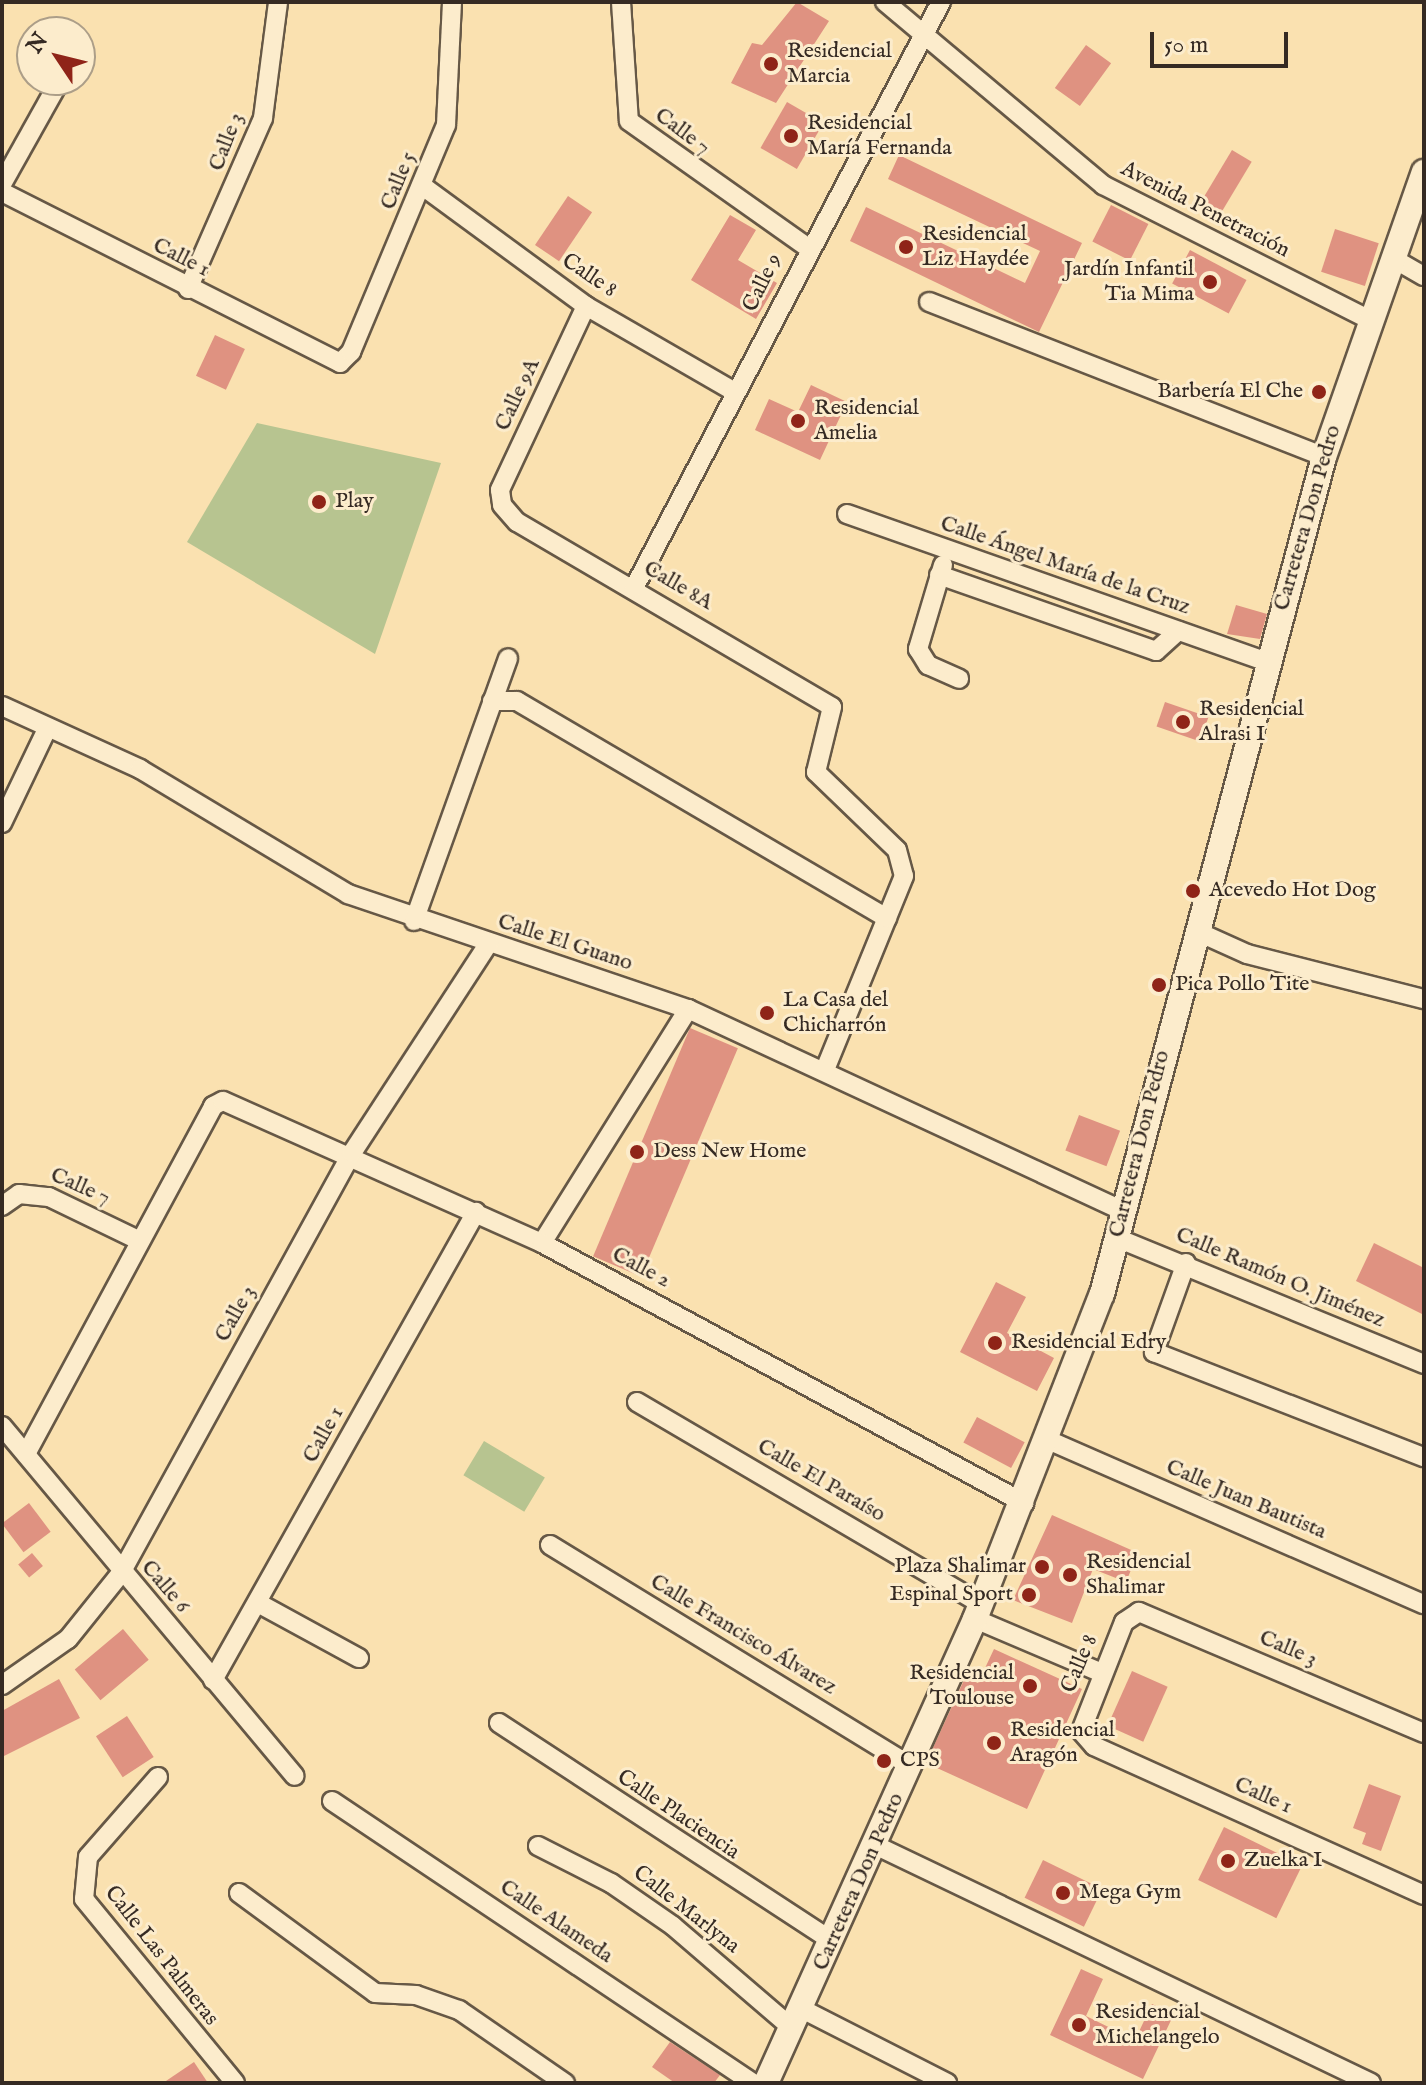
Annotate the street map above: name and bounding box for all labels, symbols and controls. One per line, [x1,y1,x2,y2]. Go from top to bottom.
north arrow [16,16,96,96]
scale bar [1154,16,1292,66]
text: N [21,28,55,59]
text: 50 m [1164,30,1208,61]
place label: Residencial Marcia [787,38,892,90]
marker: Residencial Marcia [762,55,780,73]
street label: Calle 7 [649,103,715,161]
street label: Calle 3 [204,109,250,175]
place label: Residencial María Fernanda [807,110,952,162]
marker: Residencial María Fernanda [782,127,800,145]
street label: Calle 5 [376,148,422,214]
street label: Avenida Penetración [1116,156,1294,264]
place label: Residencial Liz Haydée [922,221,1029,272]
street label: Calle 1 [148,233,214,283]
marker: Residencial Liz Haydée [897,238,915,256]
street label: Calle 8 [556,248,622,304]
street label: Calle 9 [738,249,788,317]
place label: Jardín Infantil Tia Mima [1064,256,1194,308]
marker: Jardín Infantil Tia Mima [1201,273,1219,291]
street label: Calle 9A [490,355,546,435]
place label: Barbería El Che [1157,379,1303,405]
marker: Barbería El Che [1310,383,1328,401]
place label: Residencial Amelia [814,395,919,446]
marker: Residencial Amelia [789,412,807,430]
street label: Carretera Don Pedro [1269,422,1347,614]
place label: Play [335,489,374,515]
marker: Play [310,493,328,511]
street label: Calle Ángel María de la Cruz [937,511,1193,621]
street label: Calle 8A [639,556,717,616]
place label: Residencial Alrasi I [1199,696,1304,748]
marker: Residencial Alrasi I [1174,713,1192,731]
place label: Acevedo Hot Dog [1209,878,1376,904]
marker: Acevedo Hot Dog [1184,882,1202,900]
street label: Calle El Guano [494,909,636,977]
place label: Pica Pollo Tite [1175,972,1309,998]
marker: Pica Pollo Tite [1150,976,1168,994]
place label: La Casa del Chicharrón [783,987,888,1038]
marker: La Casa del Chicharrón [758,1004,776,1022]
street label: Carretera Don Pedro [1104,1048,1176,1240]
place label: Dess New Home [653,1139,806,1165]
marker: Dess New Home [628,1143,646,1161]
street label: Calle 7 [46,1162,114,1212]
street label: Calle Ramón O. Jiménez [1172,1222,1388,1334]
street label: Calle 2 [607,1242,675,1294]
street label: Calle 3 [210,1281,262,1347]
place label: Residencial Edry [1011,1330,1166,1356]
marker: Residencial Edry [986,1334,1004,1352]
street label: Calle 1 [298,1402,350,1468]
street label: Calle El Paraíso [752,1434,890,1528]
street label: Calle Juan Bautista [1162,1454,1330,1546]
place label: Residencial Shalimar [1086,1549,1191,1600]
place label: Plaza Shalimar [894,1554,1026,1580]
street label: Calle 6 [135,1555,195,1619]
marker: Plaza Shalimar [1033,1558,1051,1576]
marker: Residencial Shalimar [1061,1566,1079,1584]
street label: Calle Francisco Álvarez [645,1569,841,1701]
place label: Espinal Sport [890,1582,1013,1608]
marker: Espinal Sport [1020,1586,1038,1604]
street label: Calle 3 [1255,1625,1321,1673]
street label: Calle 8 [1056,1631,1104,1697]
place label: Residencial Toulouse [909,1660,1014,1712]
marker: Residencial Toulouse [1021,1677,1039,1695]
place label: Residencial Aragón [1010,1717,1115,1768]
marker: Residencial Aragón [985,1734,1003,1752]
place label: CPS [900,1748,940,1774]
marker: CPS [875,1752,893,1770]
street label: Calle Placiencia [612,1764,744,1866]
street label: Calle 1 [1230,1772,1296,1820]
street label: Carretera Don Pedro [808,1789,910,1975]
place label: Zuelka I [1244,1848,1323,1874]
marker: Zuelka I [1219,1852,1237,1870]
street label: Calle Marlyna [627,1860,745,1960]
street label: Calle Alameda [494,1875,618,1969]
place label: Mega Gym [1079,1880,1181,1906]
street label: Calle Las Palmeras [98,1881,224,2031]
marker: Mega Gym [1054,1884,1072,1902]
place label: Residencial Michelangelo [1095,1999,1220,2050]
marker: Residencial Michelangelo [1070,2016,1088,2034]

